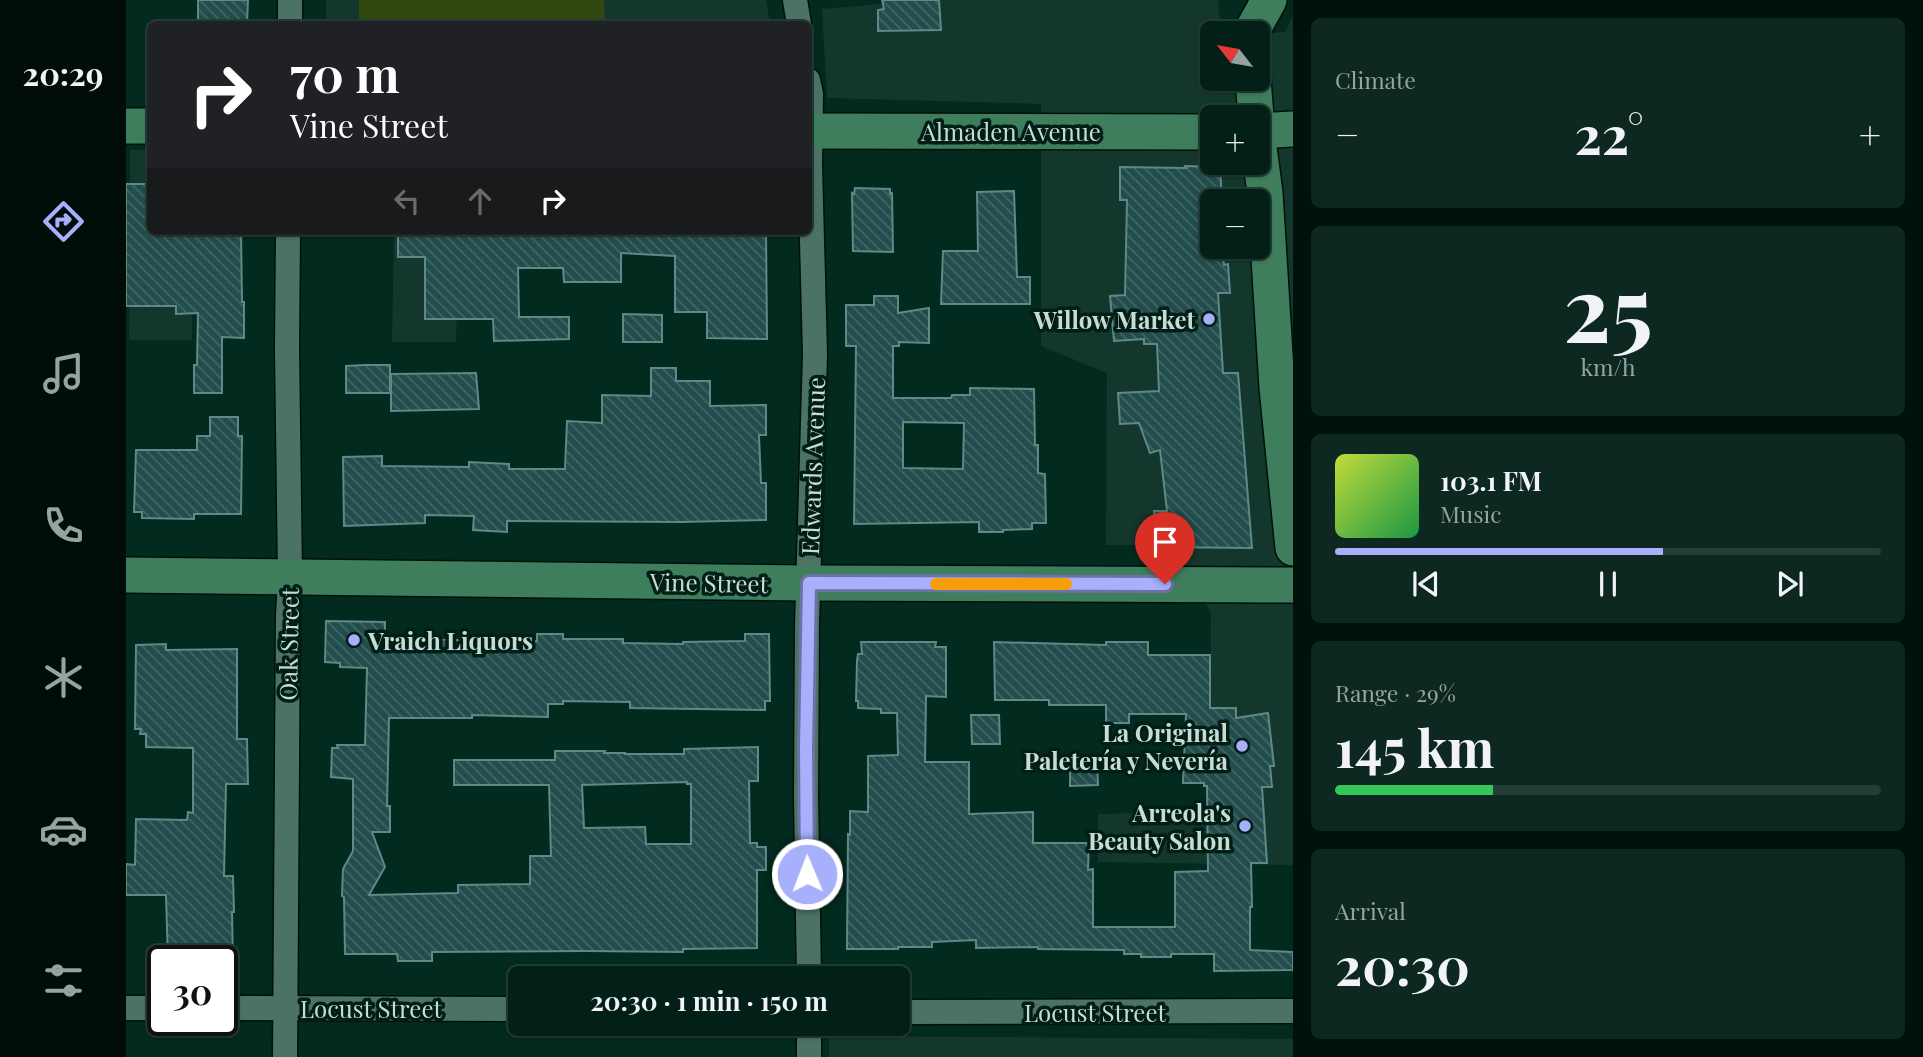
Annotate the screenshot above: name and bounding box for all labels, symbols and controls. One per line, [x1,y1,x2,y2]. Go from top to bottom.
north arrow [1200,21,1270,91]
map controls [1200,21,1270,259]
text: 70 m [290,40,400,105]
icon: right [175,49,266,140]
text: 20:29 [22,51,104,94]
text: Climate [1335,64,1416,95]
text: 22° [1575,99,1644,168]
text: Vine Street [290,103,448,146]
button: + [1200,105,1270,175]
text: − [1335,108,1360,159]
text: + [1859,108,1881,159]
street label: Almaden Avenue [920,115,1101,147]
icon: left [388,182,426,220]
icon: ahead [461,182,499,220]
icon: right [534,182,572,220]
button: − [1200,189,1270,259]
icon: directions [39,197,88,246]
text: 25 [1563,245,1653,366]
place label: Willow Market [1033,303,1196,335]
marker: Willow Market [1201,311,1217,327]
icon: music [39,349,88,398]
text: km/h [1580,351,1636,382]
street label: Edwards Avenue [793,376,831,556]
text: 103.1 FM [1440,463,1542,498]
text: Music [1440,498,1501,529]
icon: phone [39,501,88,550]
pin [1135,512,1195,584]
icon: arrive [1146,523,1184,561]
street label: Vine Street [649,565,769,599]
icon: previous [1407,565,1445,603]
icon: pause [1589,565,1627,603]
icon: next [1771,565,1809,603]
street label: Oak Street [271,587,305,701]
place label: Vraich Liquors [367,624,533,656]
marker: Vraich Liquors [346,632,362,648]
icon: climate [39,653,88,702]
text: Range · 29% [1335,677,1456,708]
text: 145 km [1335,712,1494,781]
place label: La Original Paletería y Nevería [1024,716,1229,776]
marker: La Original Paletería y Nevería [1234,738,1250,754]
place label: Arreola's Beauty Salon [1088,796,1231,856]
icon: car [39,805,88,854]
marker: Arreola's Beauty Salon [1237,818,1253,834]
position arrow [770,837,844,911]
text: Arrival [1335,895,1406,926]
text: 20:30 [1335,930,1470,999]
speed limit sign: 30 [147,945,238,1036]
icon: filters [39,956,88,1005]
text: 20:30 · 1 min · 150 m [590,983,828,1018]
street label: Locust Street [300,992,443,1024]
street label: Locust Street [1024,996,1167,1028]

